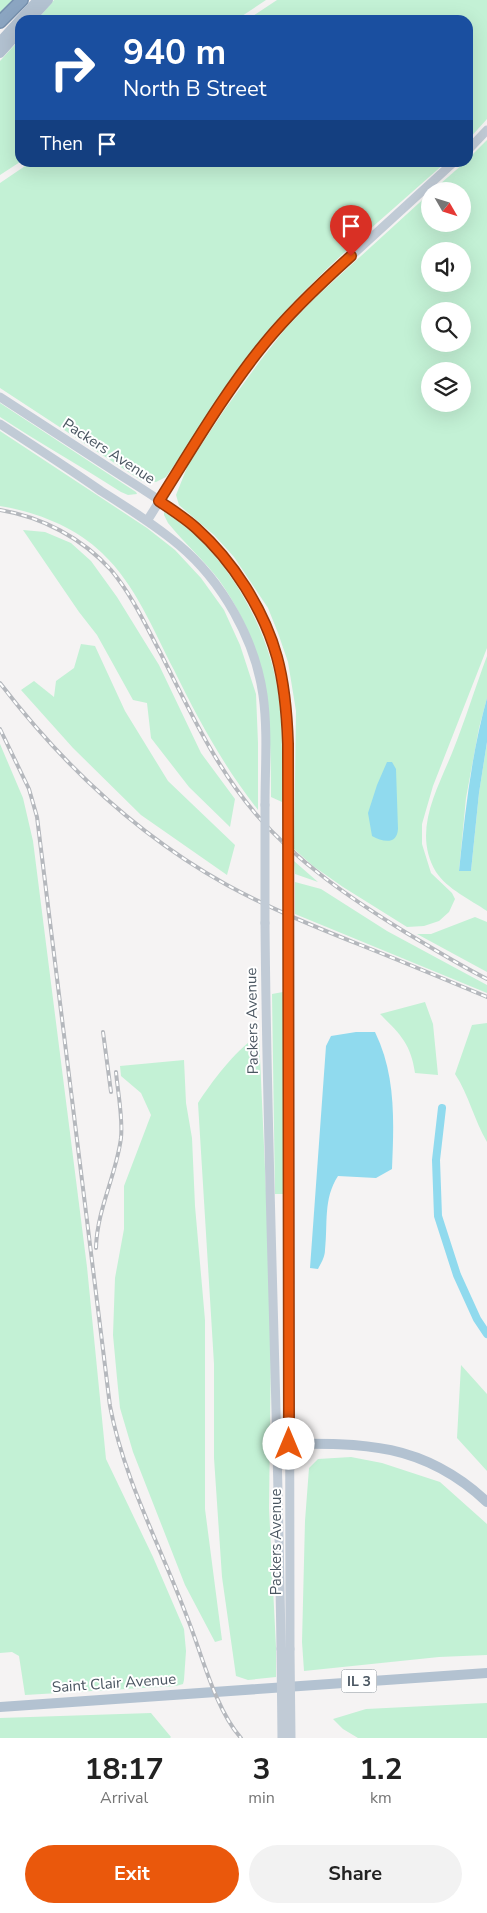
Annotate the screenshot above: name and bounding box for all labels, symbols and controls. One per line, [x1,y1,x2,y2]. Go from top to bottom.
text: 940 m [123,29,226,76]
icon: right [40,35,105,100]
text: North B Street [123,74,266,104]
icon: arrive [93,130,121,158]
text: Then [40,131,83,157]
north arrow [421,182,471,232]
map controls [421,182,471,412]
pin [330,205,372,256]
icon: arrive [337,212,365,240]
button: sound [421,242,471,292]
button: search [421,302,471,352]
button: layers [421,362,471,412]
street label: Packers Avenue [59,414,159,488]
street label: Packers Avenue [241,967,263,1075]
position arrow [262,1417,314,1469]
street label: Packers Avenue [266,1489,286,1595]
street label: Saint Clair Avenue [51,1669,177,1697]
road number: IL 3 [342,1670,376,1692]
text: 18:17 [84,1749,164,1790]
text: 3 [252,1749,270,1790]
text: 1.2 [359,1749,403,1790]
text: Arrival [100,1787,148,1809]
text: min [248,1787,275,1809]
text: km [370,1787,392,1809]
button: Exit [25,1845,239,1903]
button: Share [249,1845,462,1903]

